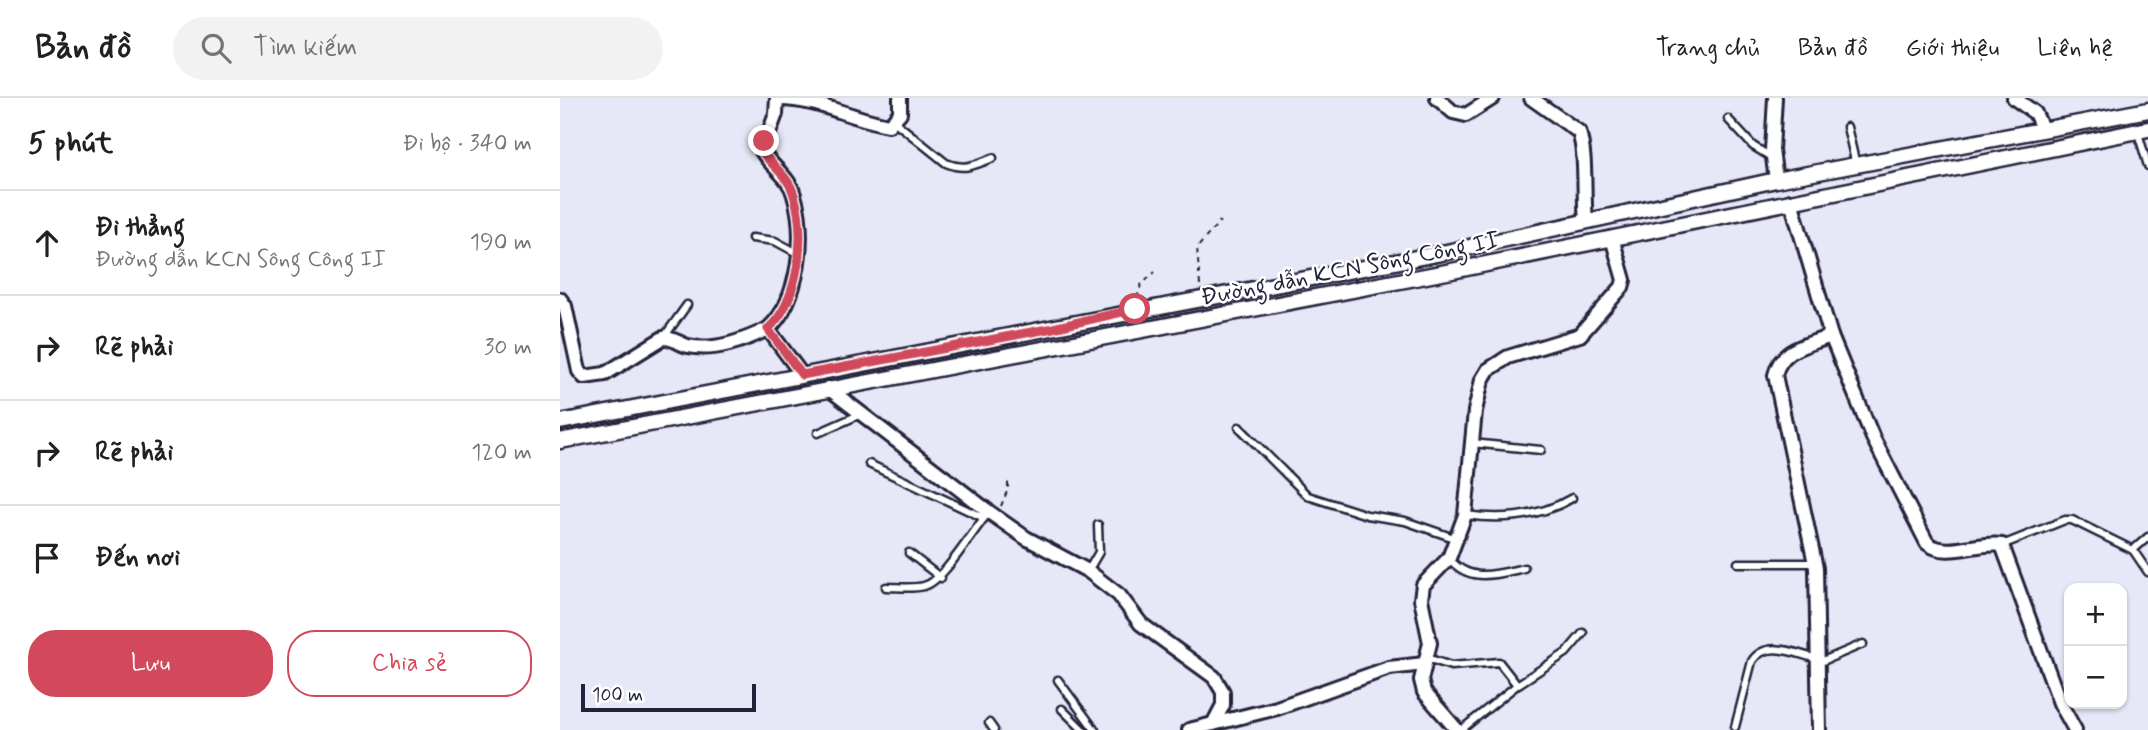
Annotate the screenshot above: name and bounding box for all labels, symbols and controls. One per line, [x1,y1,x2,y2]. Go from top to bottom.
search box [173,17,663,80]
text: Bản đồ [35,26,131,70]
icon: search [197,29,235,67]
text: Tìm kiếm [253,31,357,65]
text: Trang chủ [1656,33,1760,64]
text: Bản đồ [1798,33,1868,64]
text: Giới thiệu [1906,33,1999,64]
text: Liên hệ [2037,33,2113,64]
text: 5 phút [28,124,113,163]
route end [748,125,779,156]
text: Đi bộ · 340 m [402,129,532,159]
text: Đi thẳng [95,211,185,245]
icon: ahead [28,224,66,262]
street label: Đường dẫn KCN Sông Công II [1198,225,1503,317]
text: 190 m [470,228,532,258]
text: Đường dẫn KCN Sông Công II [95,245,386,275]
route start [1119,293,1150,324]
icon: right [28,329,66,367]
text: Rẽ phải [95,331,173,365]
text: 30 m [484,333,532,363]
icon: right [28,434,66,472]
text: Rẽ phải [95,436,173,470]
text: 120 m [471,438,532,468]
icon: arrive [28,539,66,577]
text: Đến nơi [95,541,180,575]
map controls [2064,583,2127,709]
button: + [2064,583,2127,646]
button: Lưu [28,630,273,697]
button: Chia sẻ [287,630,532,697]
button: − [2064,646,2127,709]
scale bar [581,681,756,713]
text: 100 m [592,683,643,708]

